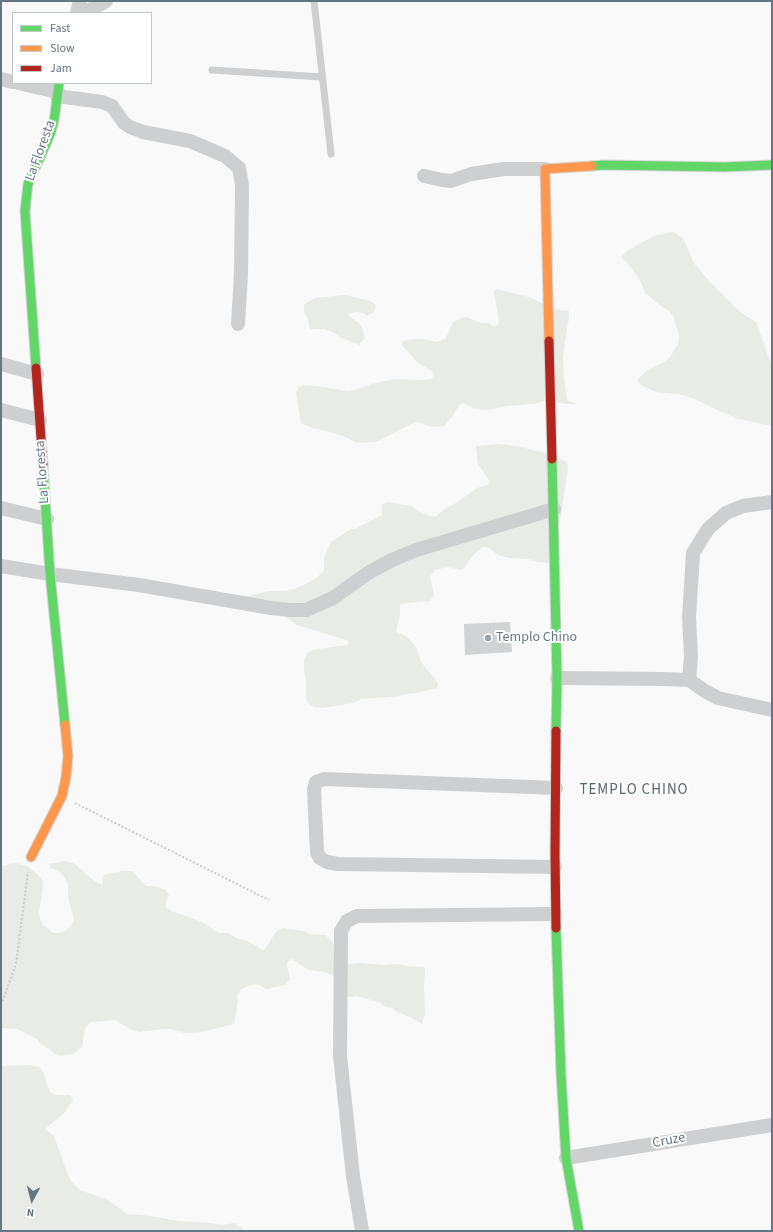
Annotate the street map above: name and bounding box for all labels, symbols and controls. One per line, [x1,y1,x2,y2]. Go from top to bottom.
legend [12,12,152,84]
text: Fast [50,20,70,37]
text: Slow [50,40,75,57]
text: Jam [50,60,72,77]
street label: La Floresta [22,118,60,184]
street label: La Floresta [32,440,54,504]
place label: Templo Chino [496,630,577,646]
marker: Templo Chino [483,633,493,643]
district label: TEMPLO CHINO [579,782,689,800]
street label: Cruze [651,1130,687,1152]
north arrow [12,1180,52,1220]
text: N [26,1205,35,1220]

